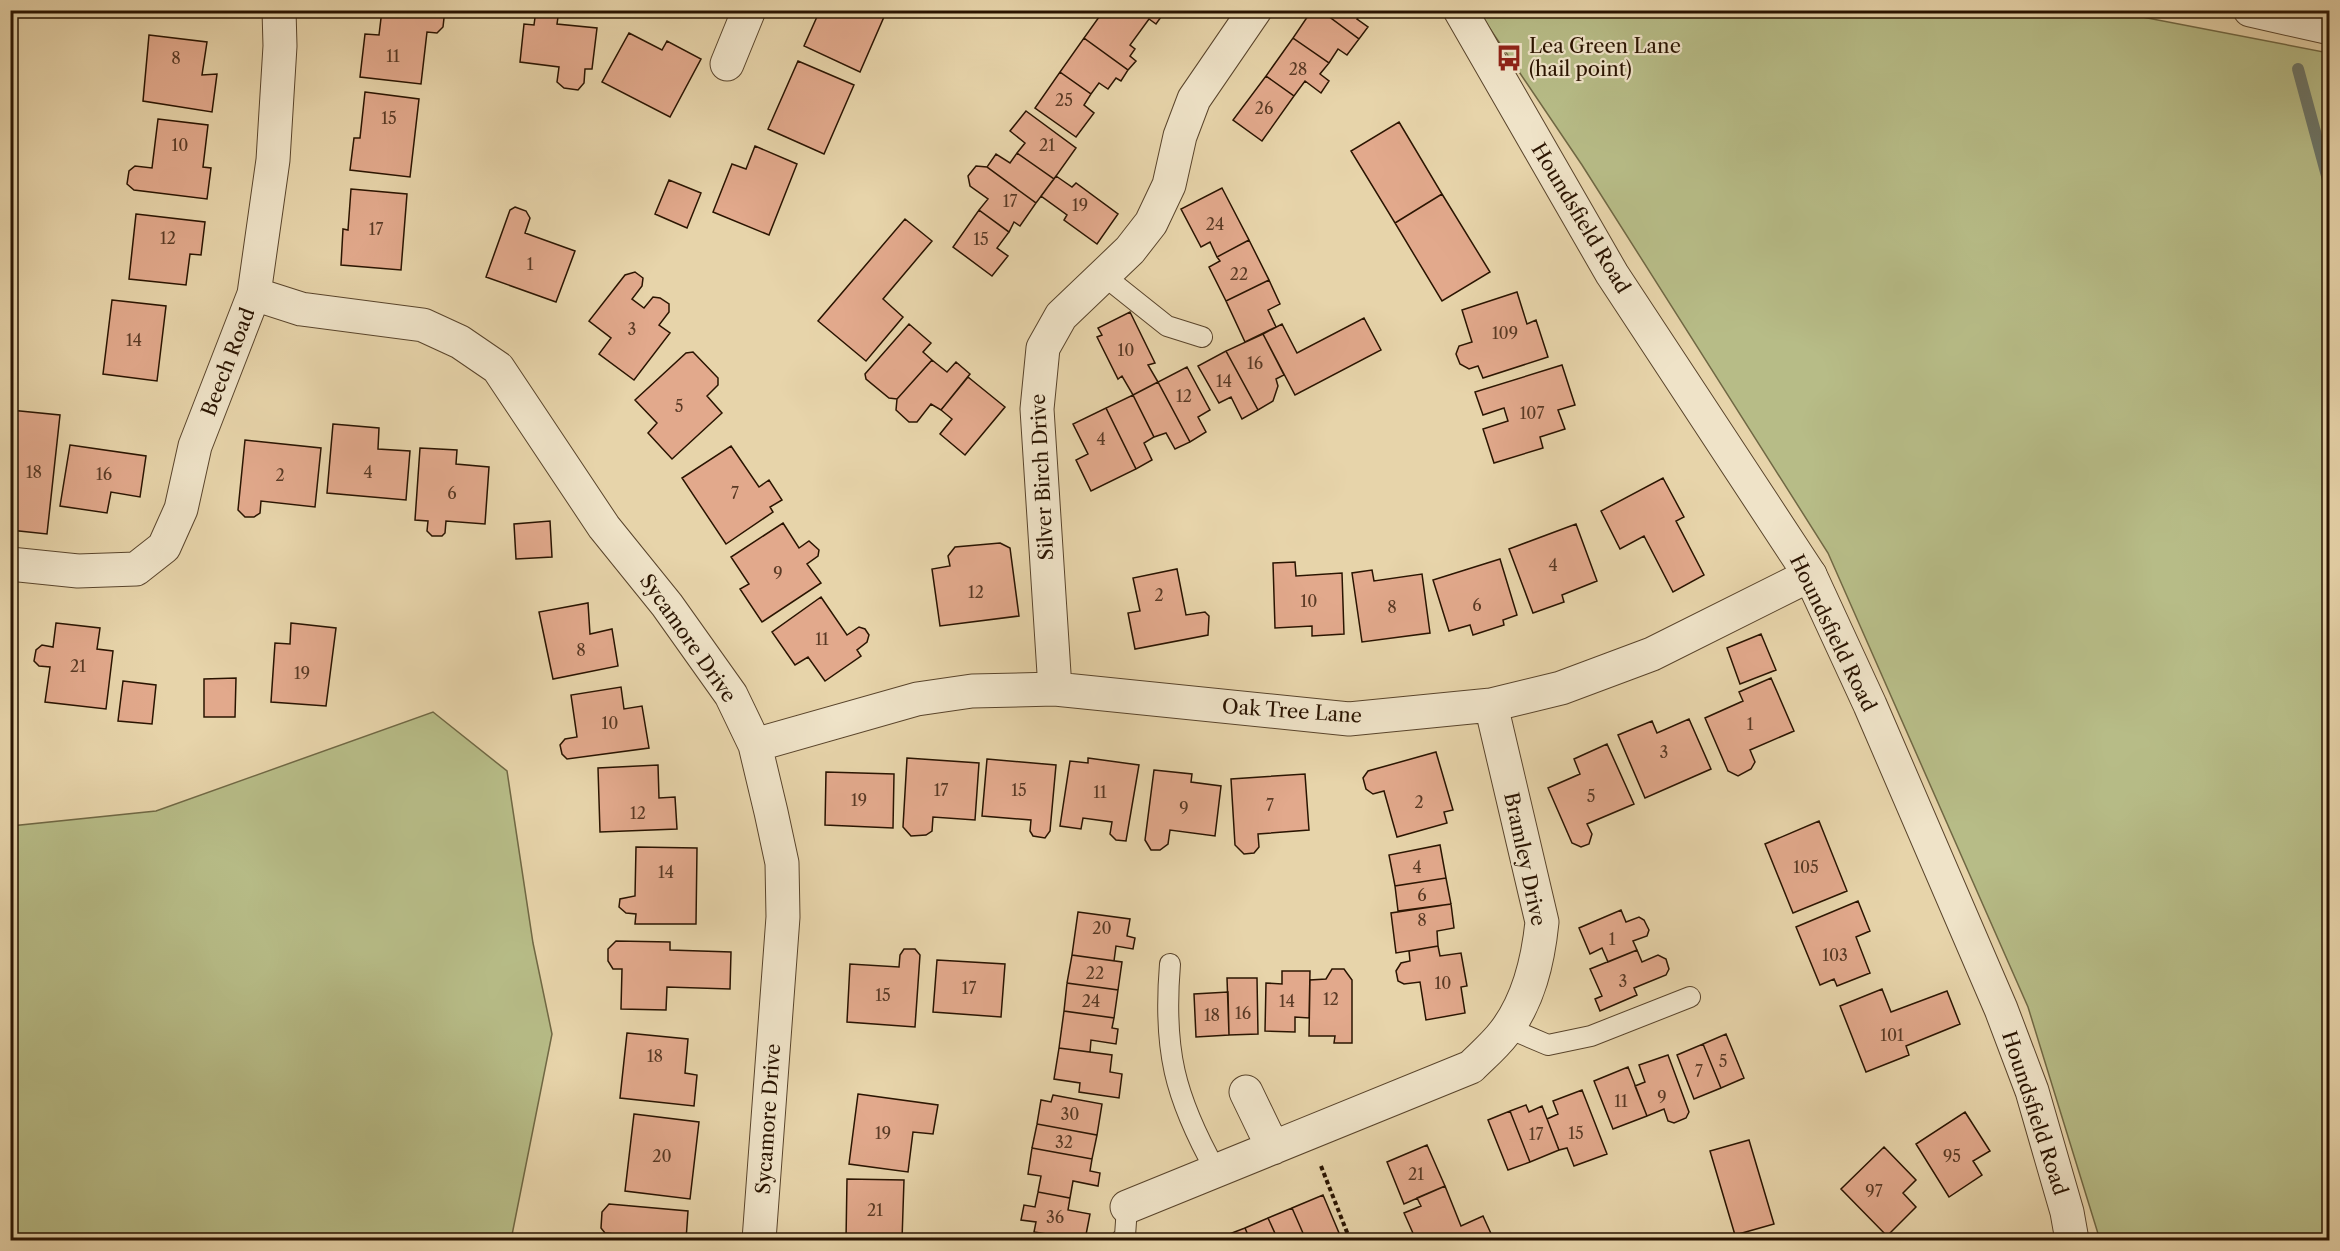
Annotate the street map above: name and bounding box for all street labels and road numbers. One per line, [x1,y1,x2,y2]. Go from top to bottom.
street label: Houndsfield Road [1527,138,1635,298]
street label: Beech Road [196,304,260,420]
street label: Silver Birch Drive [1026,393,1058,561]
street label: Houndsfield Road [1785,551,1881,715]
street label: Sycamore Drive [635,569,741,707]
street label: Oak Tree Lane [1221,694,1363,728]
street label: Bramley Drive [1499,790,1551,928]
street label: Houndsfield Road [1997,1028,2073,1198]
street label: Sycamore Drive [751,1043,785,1195]

